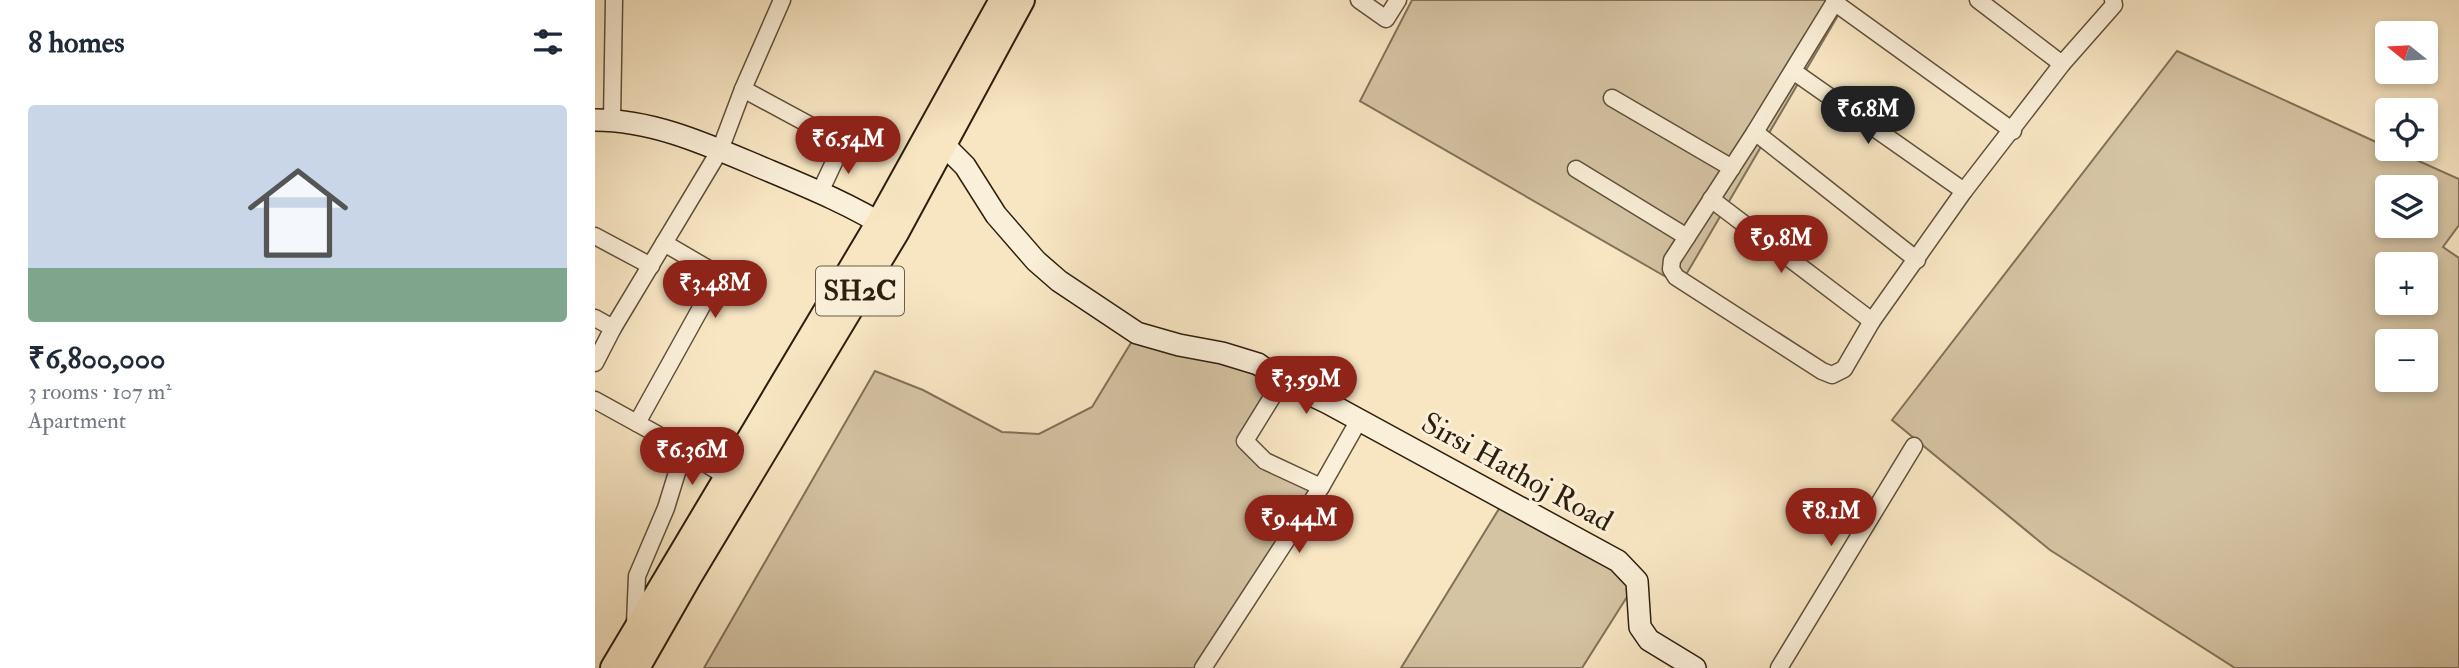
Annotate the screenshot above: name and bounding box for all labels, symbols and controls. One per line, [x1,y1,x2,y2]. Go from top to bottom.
north arrow [2375,21,2438,84]
map controls [2375,21,2438,392]
icon: filters [529,23,567,61]
text: 8 homes [28,24,125,61]
pin: ₹6.8M [1819,86,1917,146]
text: ₹6.8M [1837,94,1899,123]
button: locate [2375,98,2438,161]
pin: ₹6.54M [791,116,905,176]
text: ₹6.54M [811,124,885,153]
icon: home [235,150,361,276]
button: layers [2375,175,2438,238]
pin: ₹9.8M [1732,216,1830,275]
text: ₹9.8M [1750,223,1812,252]
button: + [2375,252,2438,315]
pin: ₹3.48M [658,260,772,320]
road number: SH2C [816,266,904,316]
text: ₹3.48M [679,268,751,297]
button: − [2375,329,2438,392]
text: ₹6,800,000 [28,340,166,377]
pin: ₹3.59M [1249,356,1363,416]
text: ₹3.59M [1271,364,1341,393]
text: 3 rooms · 107 m² [28,377,172,406]
street label: Sirsi Hathoj Road [1415,404,1619,540]
text: Apartment [28,406,126,435]
pin: ₹6.36M [635,428,749,487]
text: ₹6.36M [656,435,728,464]
pin: ₹8.1M [1782,489,1880,548]
pin: ₹9.44M [1242,496,1356,555]
text: ₹8.1M [1802,496,1860,525]
text: ₹9.44M [1261,503,1337,532]

